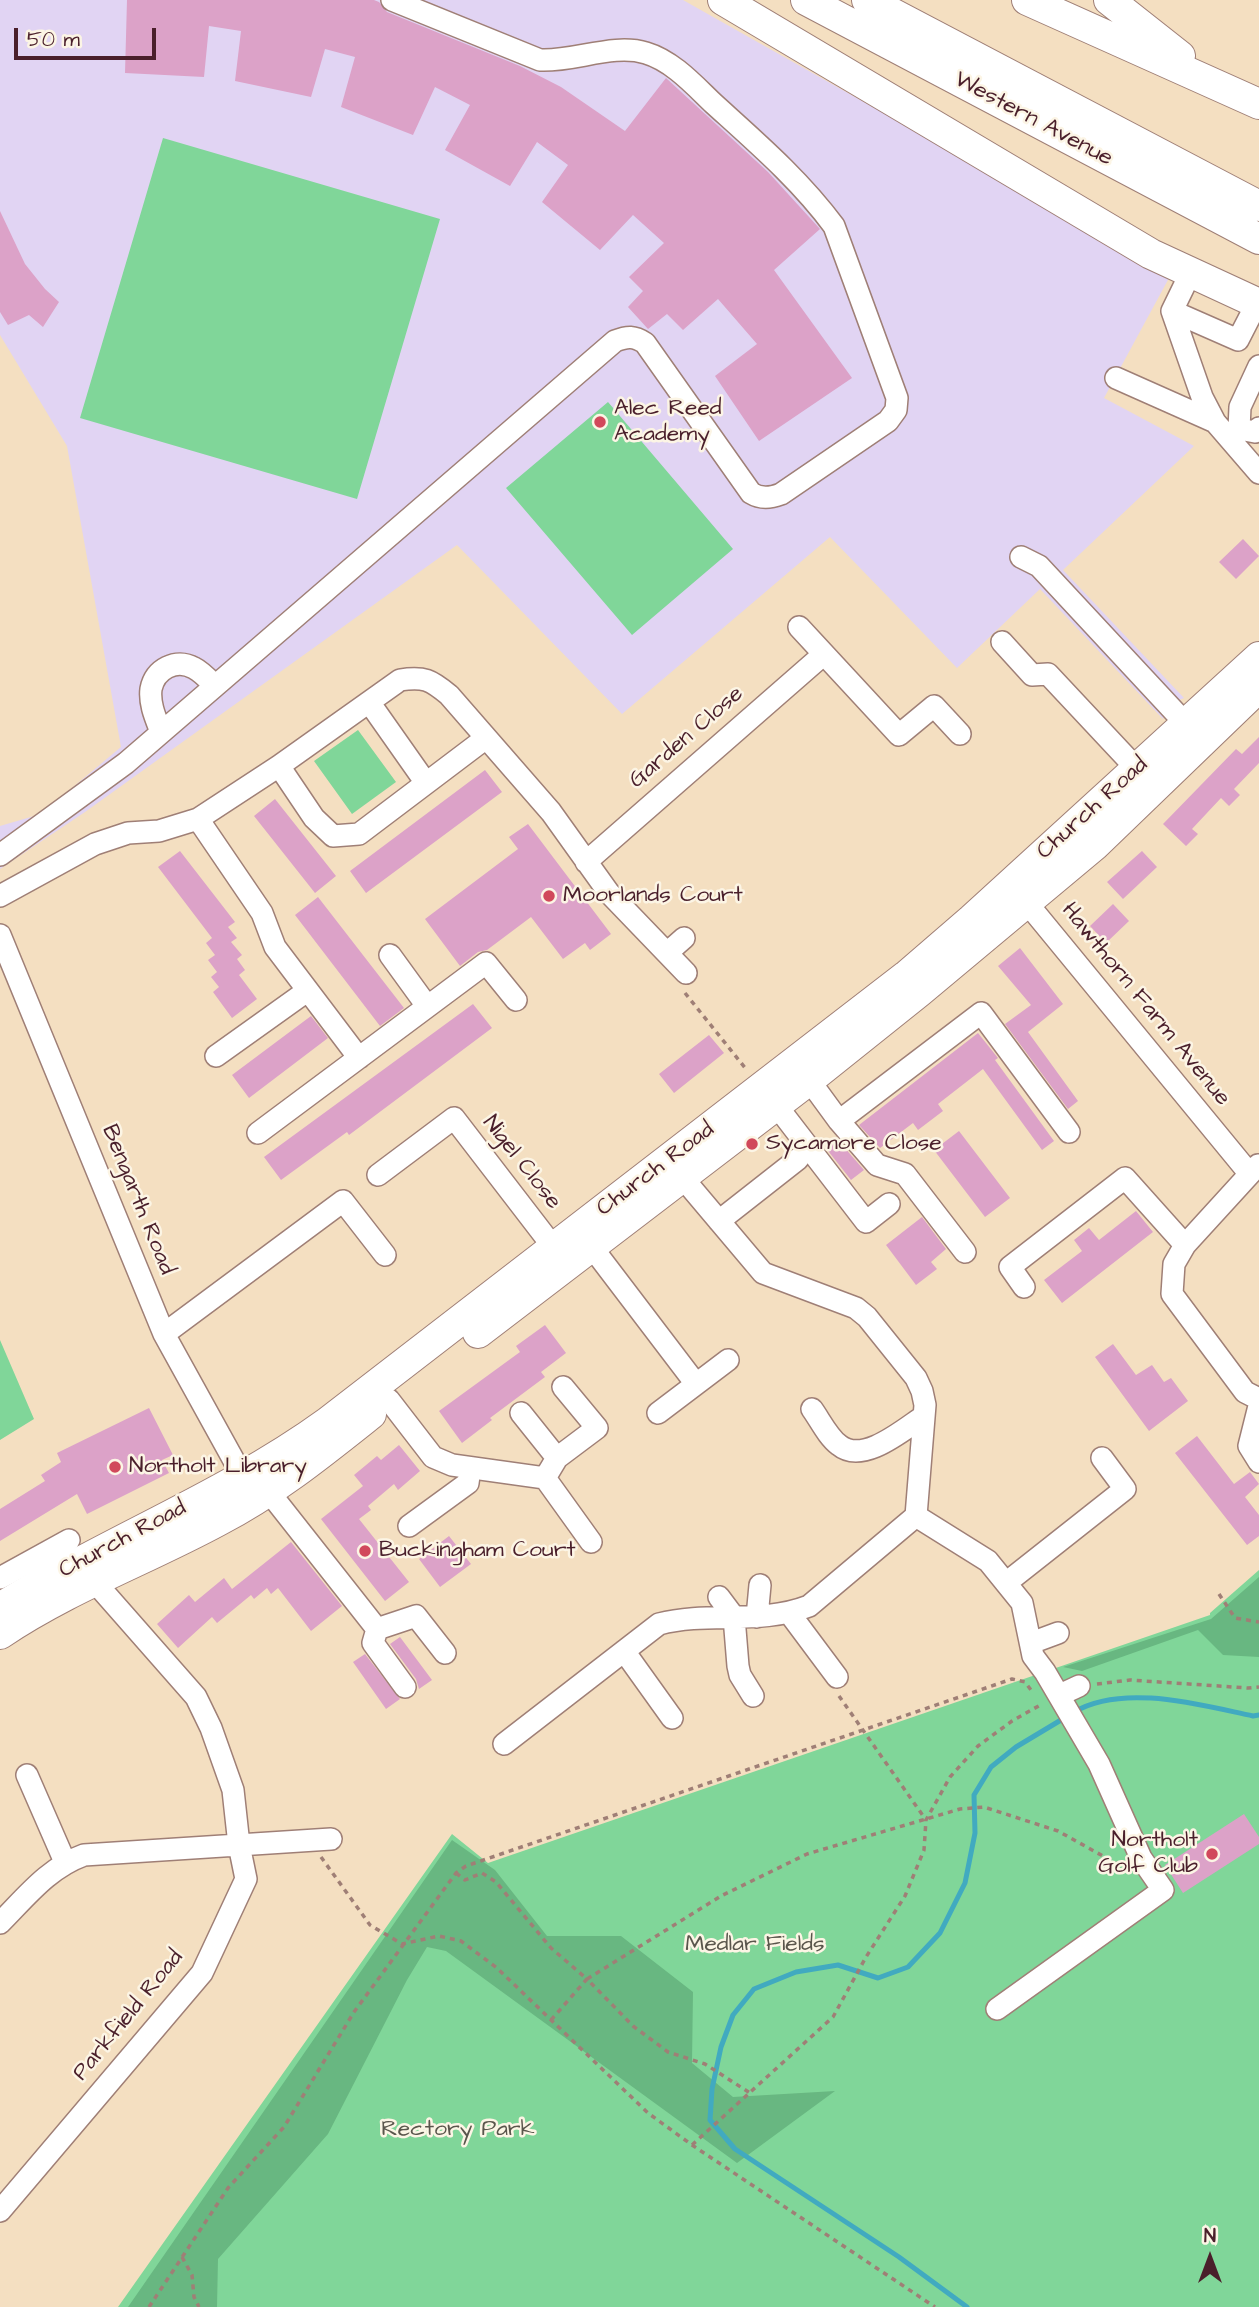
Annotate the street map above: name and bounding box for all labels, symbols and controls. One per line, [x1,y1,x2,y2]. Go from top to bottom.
scale bar [18,14,159,58]
text: 50 m [27,25,80,54]
street label: Western Avenue [949,67,1117,173]
place label: Alec Reed Academy [614,395,722,449]
marker: Alec Reed Academy [592,414,608,430]
street label: Garden Close [624,681,750,795]
street label: Church Road [1032,752,1154,866]
place label: Moorlands Court [563,882,743,910]
marker: Moorlands Court [541,888,557,904]
street label: Hawthorn Farm Avenue [1055,898,1235,1112]
street label: Nigel Close [476,1110,566,1216]
street label: Church Road [592,1117,720,1223]
street label: Bengarth Road [94,1121,180,1279]
place label: Sycamore Close [766,1130,942,1158]
marker: Sycamore Close [744,1136,760,1152]
place label: Northolt Library [129,1453,307,1481]
marker: Northolt Library [107,1459,123,1475]
street label: Church Road [55,1495,191,1585]
place label: Buckingham Court [379,1537,576,1565]
marker: Buckingham Court [357,1543,373,1559]
place label: Northolt Golf Club [1098,1827,1198,1881]
marker: Northolt Golf Club [1204,1846,1220,1862]
park label: Medlar Fields [685,1931,825,1959]
street label: Parkfield Road [68,1945,190,2087]
park label: Rectory Park [381,2116,535,2144]
north arrow [1175,2223,1245,2293]
text: N [1204,2223,1216,2250]

